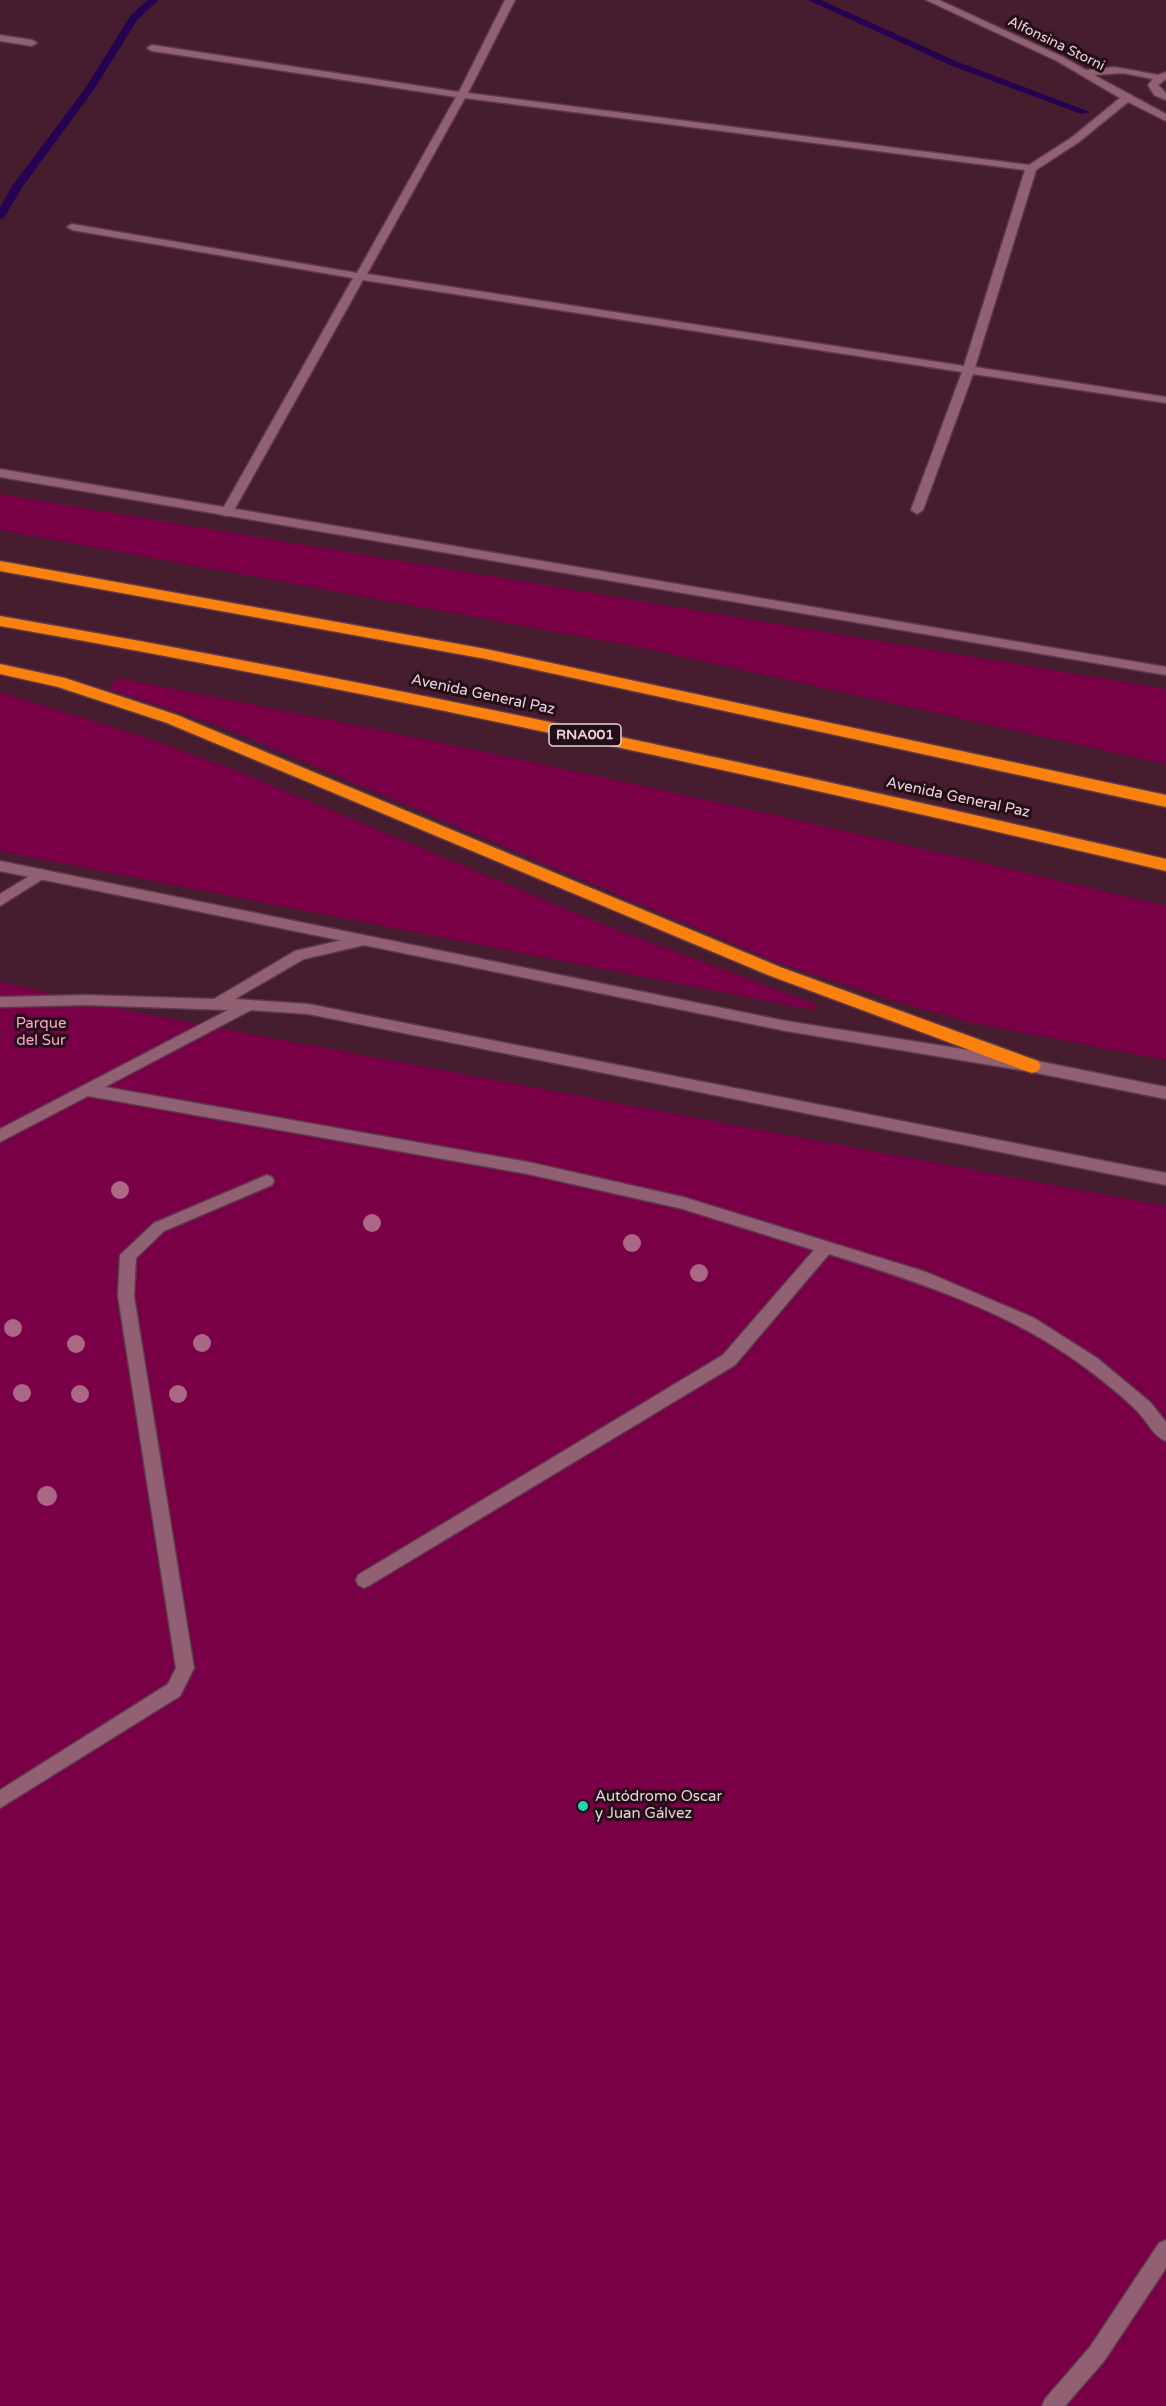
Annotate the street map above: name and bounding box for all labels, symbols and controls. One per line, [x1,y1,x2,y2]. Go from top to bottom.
street label: Alfonsina Storni [1005,13,1107,75]
street label: Avenida General Paz [409,671,557,719]
road number: RNA001 [549,724,621,746]
street label: Avenida General Paz [884,774,1032,822]
park label: Parque del Sur [16,1015,66,1050]
place label: Autódromo Oscar y Juan Gálvez [595,1788,722,1823]
marker: Autódromo Oscar y Juan Gálvez [576,1799,590,1813]

